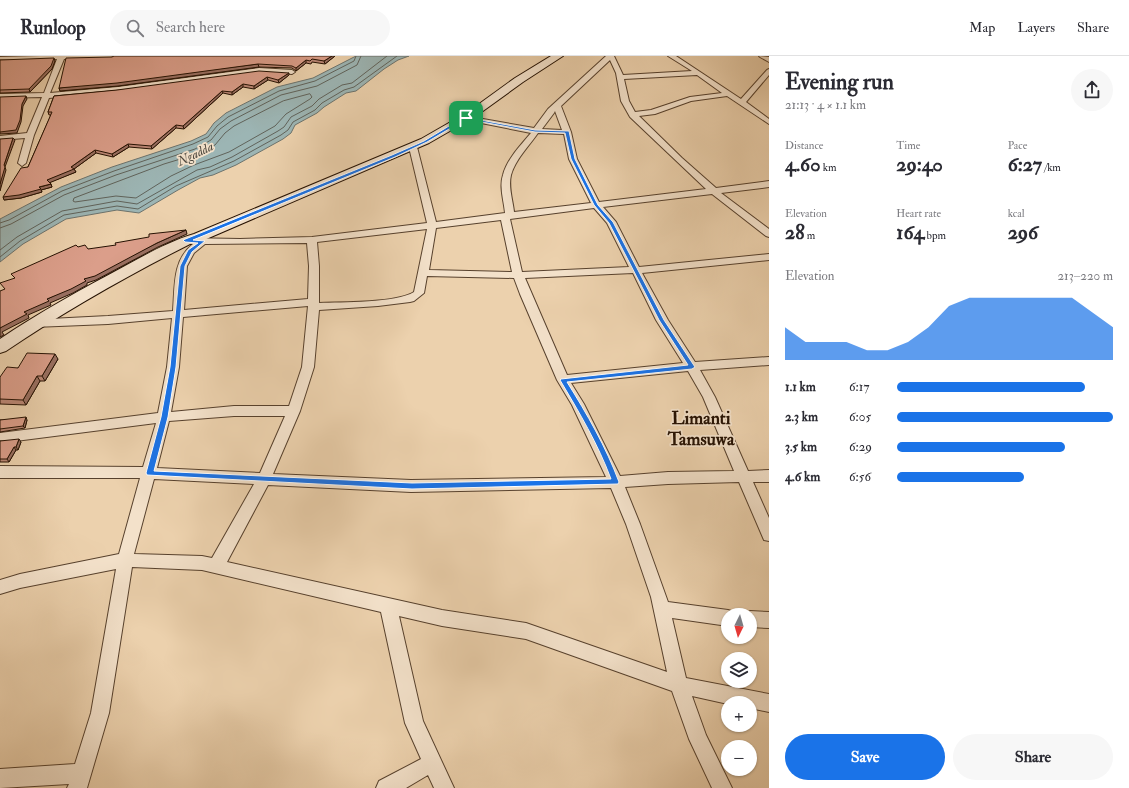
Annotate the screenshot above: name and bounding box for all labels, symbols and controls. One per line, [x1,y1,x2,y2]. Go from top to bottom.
search box [110,10,390,46]
text: Runloop [20,16,86,40]
icon: search [124,17,146,39]
text: Search here [156,18,225,37]
text: Map [969,19,995,36]
text: Layers [1017,19,1055,36]
text: Share [1077,19,1109,36]
text: Evening run [785,68,894,96]
button: share [1071,69,1113,111]
text: 21:13 · 4 × 1.1 km [785,97,866,113]
pin [449,101,483,135]
icon: arrive [455,107,477,129]
water label: Ngadda [174,138,216,170]
text: Distance [785,139,823,152]
text: Time [896,139,920,152]
text: Pace [1008,139,1027,152]
text: 4.60 [785,152,820,177]
text: 29:40 [896,152,943,177]
text: 6:27 [1008,152,1042,177]
text: km [820,161,837,174]
text: /km [1042,161,1061,174]
text: Elevation [785,207,827,220]
text: Heart rate [896,207,941,220]
text: kcal [1008,207,1025,220]
text: 28 [785,220,805,245]
text: 164 [896,220,924,245]
text: 296 [1008,220,1038,245]
text: m [805,229,815,242]
text: bpm [924,229,946,242]
text: Elevation [785,268,835,284]
text: 213–220 m [1058,268,1113,284]
text: 1.1 km [785,379,816,395]
text: 6:17 [849,379,869,395]
district label: Limanti Tamsuwa [667,407,735,451]
text: 2.3 km [785,409,818,425]
text: 6:05 [849,409,871,425]
text: 3.5 km [785,439,817,455]
text: 6:29 [849,439,872,455]
text: 4.6 km [785,469,820,485]
text: 6:56 [849,469,871,485]
north arrow [721,608,757,644]
map controls [721,608,757,776]
button: layers [721,652,757,688]
button: + [721,696,757,732]
button: Save [785,734,945,780]
button: Share [953,734,1113,780]
button: − [721,740,757,776]

